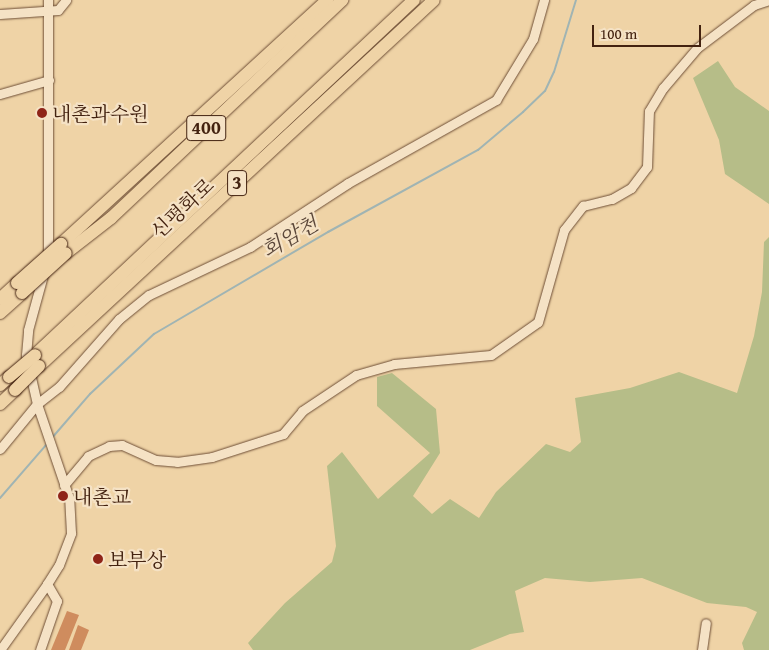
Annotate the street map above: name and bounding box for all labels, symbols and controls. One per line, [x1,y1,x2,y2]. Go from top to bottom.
scale bar [594,15,703,47]
text: 100 m [600,23,637,44]
place label: 내촌과수원 [52,101,149,125]
marker: 내촌과수원 [36,107,48,119]
road number: 400 [186,112,226,144]
road number: 3 [227,167,247,200]
street label: 신평화로 [146,173,218,243]
water label: 회암천 [257,211,323,263]
place label: 내촌교 [73,484,131,508]
marker: 내촌교 [57,490,69,502]
place label: 보부상 [108,547,166,571]
marker: 보부상 [92,553,104,565]

